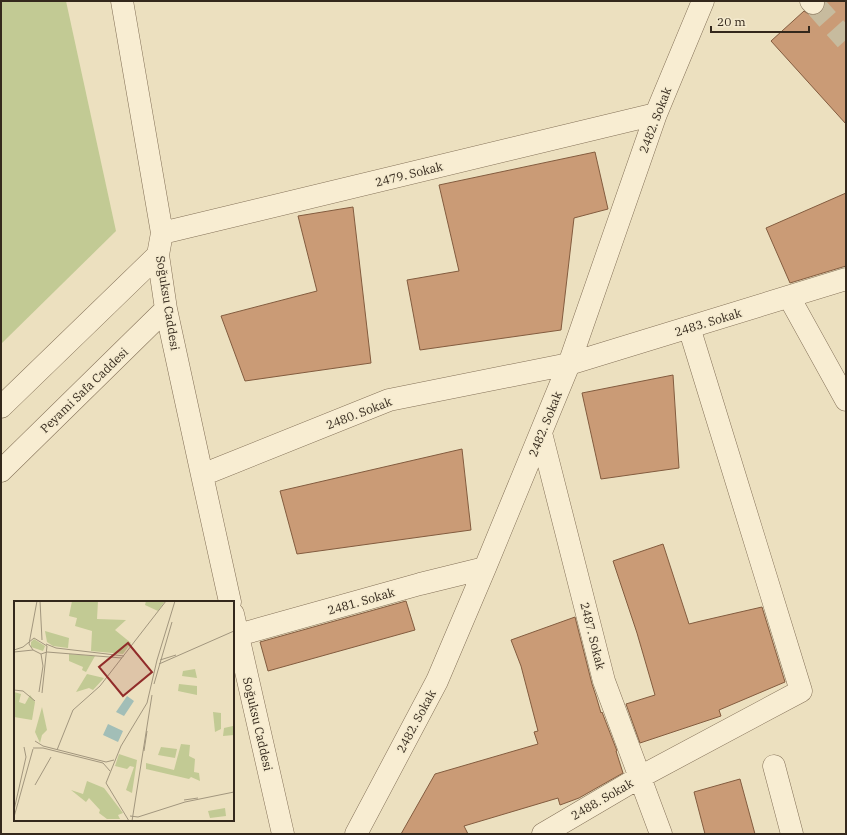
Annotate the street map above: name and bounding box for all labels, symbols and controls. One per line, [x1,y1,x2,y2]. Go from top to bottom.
scale bar [711,8,809,34]
text: 20 m [717,14,746,29]
street label: 2482. Sokak [636,85,674,155]
street label: 2479. Sokak [374,158,444,190]
street label: Soğuksu Caddesi [153,255,183,352]
street label: 2483. Sokak [673,305,743,339]
street label: Peyami Safa Caddesi [37,344,131,436]
street label: 2482. Sokak [525,389,565,459]
street label: 2480. Sokak [324,394,394,432]
street label: 2481. Sokak [326,584,396,618]
inset map [14,601,234,821]
street label: 2487. Sokak [577,601,609,671]
street label: Soğuksu Caddesi [240,676,276,773]
street label: 2482. Sokak [393,687,439,755]
street label: 2488. Sokak [568,775,636,823]

